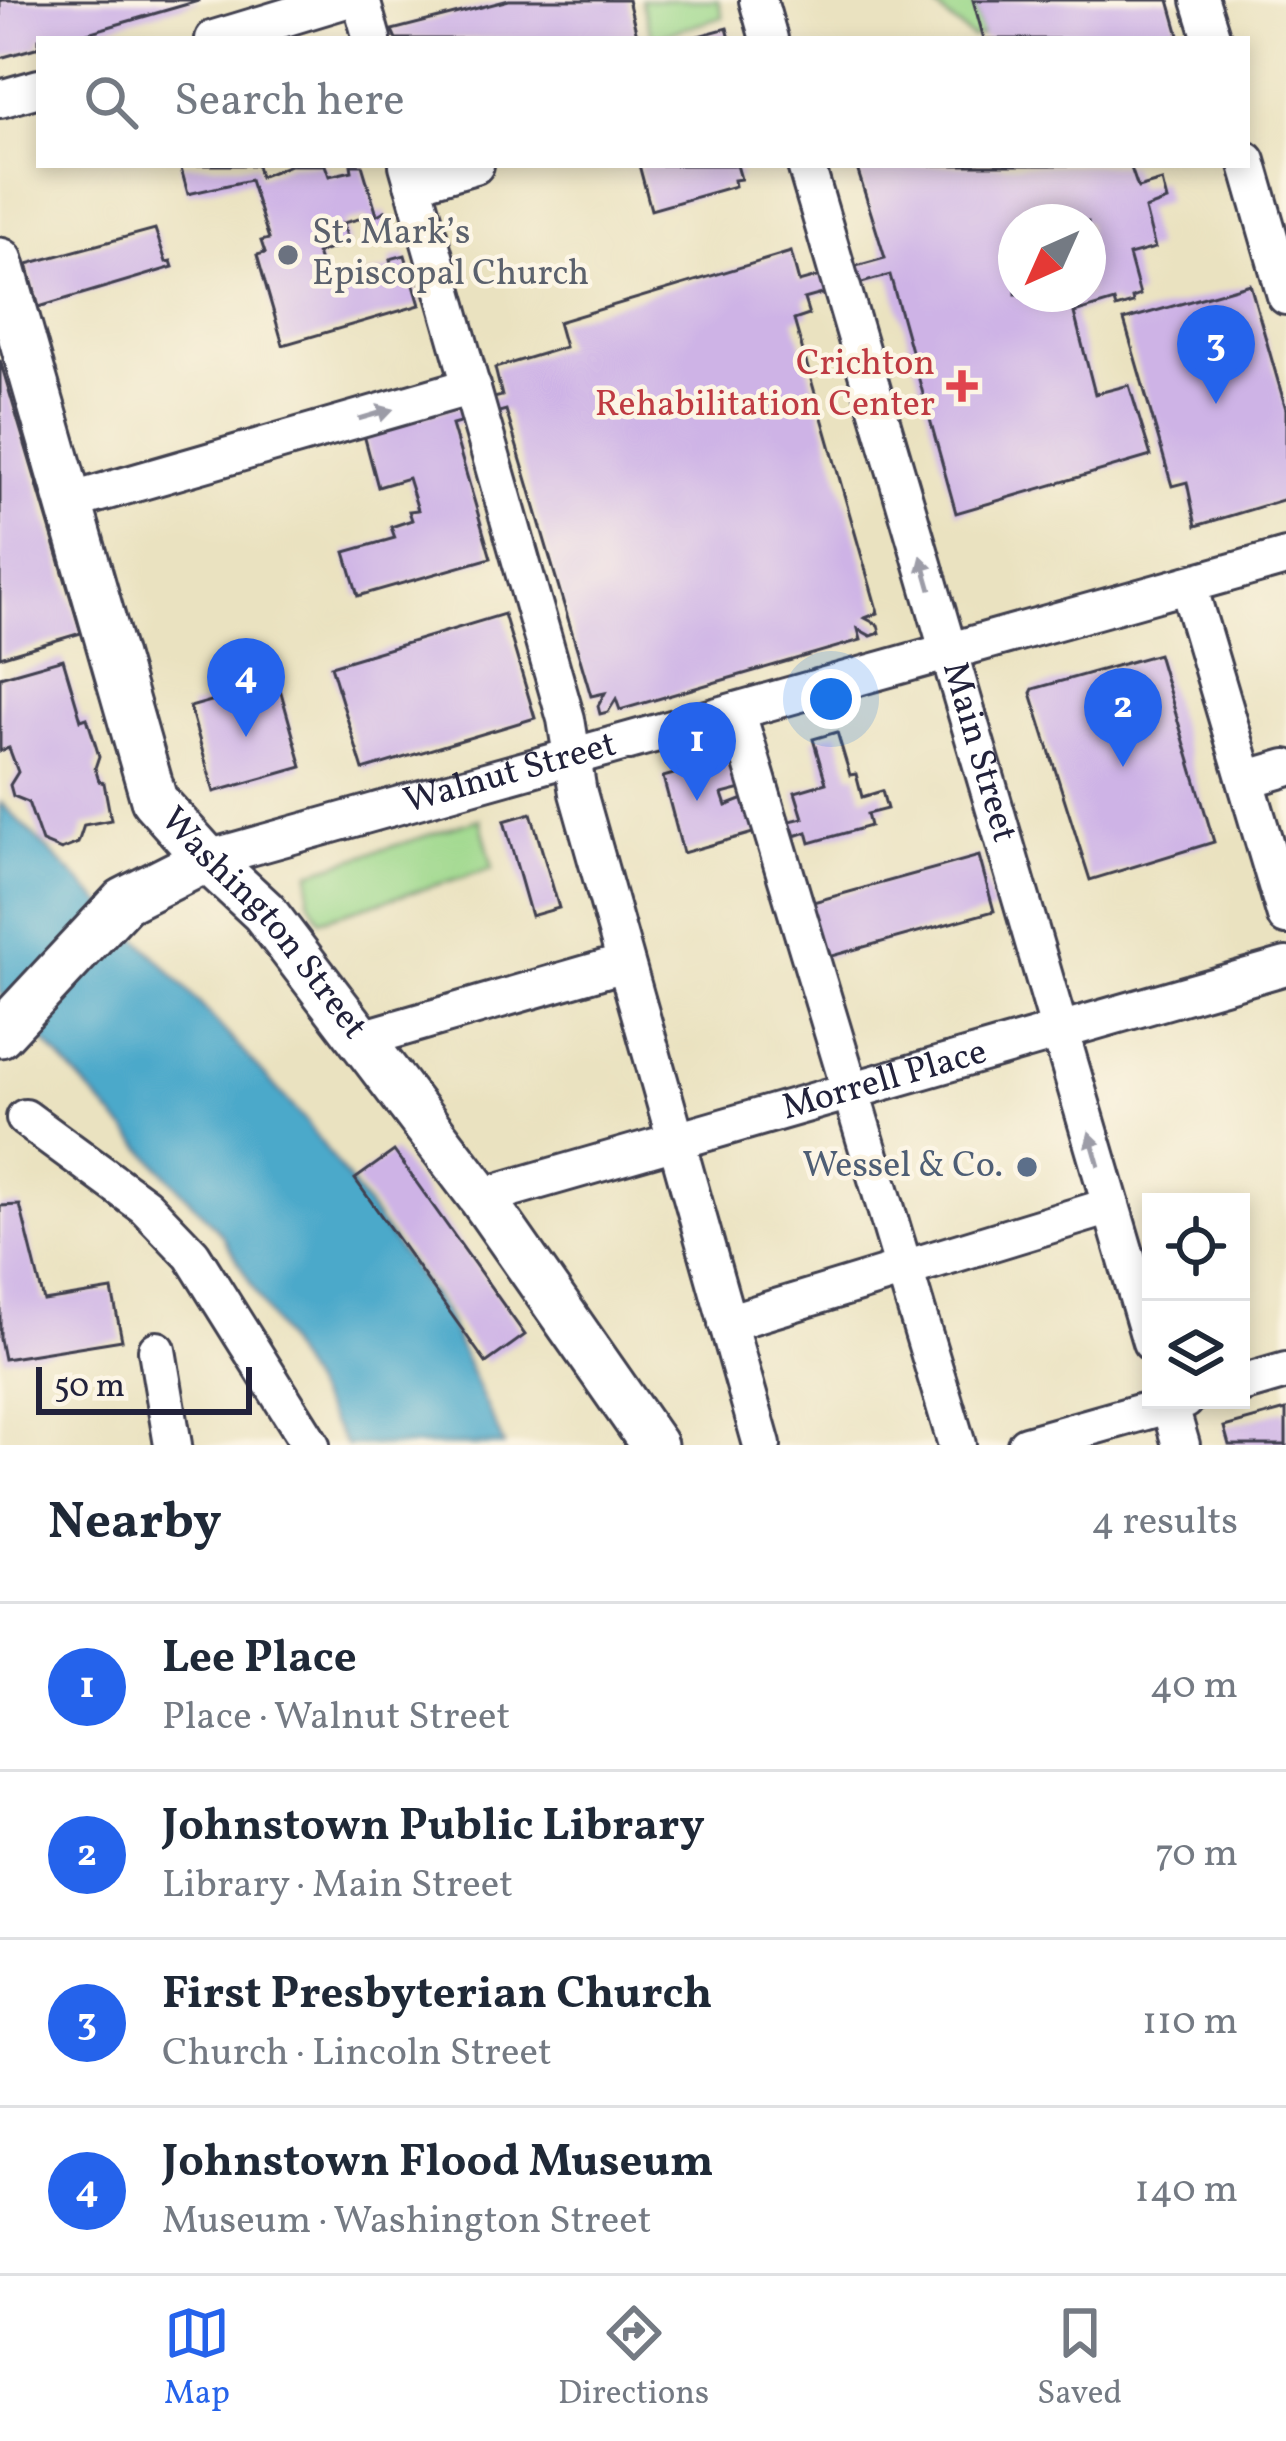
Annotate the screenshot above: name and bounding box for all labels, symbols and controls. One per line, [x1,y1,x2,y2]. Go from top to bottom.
search box [36,36,1250,168]
icon: search [78,69,144,135]
text: Search here [174,71,405,134]
north arrow [998,204,1106,312]
place label: St. Mark’s Episcopal Church [312,209,589,300]
marker: St. Mark’s Episcopal Church [275,242,301,268]
pin: 3 [1177,305,1255,404]
place label: Crichton Rehabilitation Center [595,340,935,431]
marker: Crichton Rehabilitation Center [946,370,978,402]
one-way arrow [358,404,395,422]
one-way arrow [916,554,934,591]
pin: 4 [207,638,285,737]
street label: Main Street [928,656,1028,848]
pin: 2 [1084,668,1162,767]
your location [801,669,861,729]
pin: 1 [658,702,736,801]
street label: Walnut Street [398,721,622,828]
street label: Washington Street [148,797,378,1051]
street label: Morrell Place [777,1028,993,1134]
one-way arrow [1084,1130,1103,1167]
place label: Wessel & Co. [802,1142,1003,1192]
marker: Wessel & Co. [1014,1154,1040,1180]
map controls [1142,1193,1250,1409]
button: locate [1142,1193,1250,1301]
button: layers [1142,1301,1250,1409]
scale bar [36,1361,252,1414]
text: 50 m [54,1365,125,1411]
text: Nearby [48,1488,222,1559]
text: 4 results [1091,1496,1238,1550]
text: Lee Place [162,1628,357,1691]
text: 1 [79,1660,95,1714]
text: 40 m [1150,1660,1238,1714]
text: Place · Walnut Street [162,1691,510,1745]
text: Johnstown Public Library [162,1796,705,1859]
text: 2 [77,1828,97,1882]
text: 70 m [1155,1828,1238,1882]
text: Library · Main Street [162,1859,513,1913]
text: First Presbyterian Church [162,1964,712,2027]
text: 3 [77,1996,97,2050]
text: 110 m [1142,1996,1238,2050]
text: Church · Lincoln Street [162,2027,552,2081]
text: Johnstown Flood Museum [162,2132,713,2195]
text: 4 [75,2164,99,2218]
text: 140 m [1135,2164,1238,2218]
text: Museum · Washington Street [162,2195,651,2249]
tab: Map [164,2300,230,2418]
tab: Directions [558,2300,709,2418]
tab: Saved [1037,2300,1122,2418]

